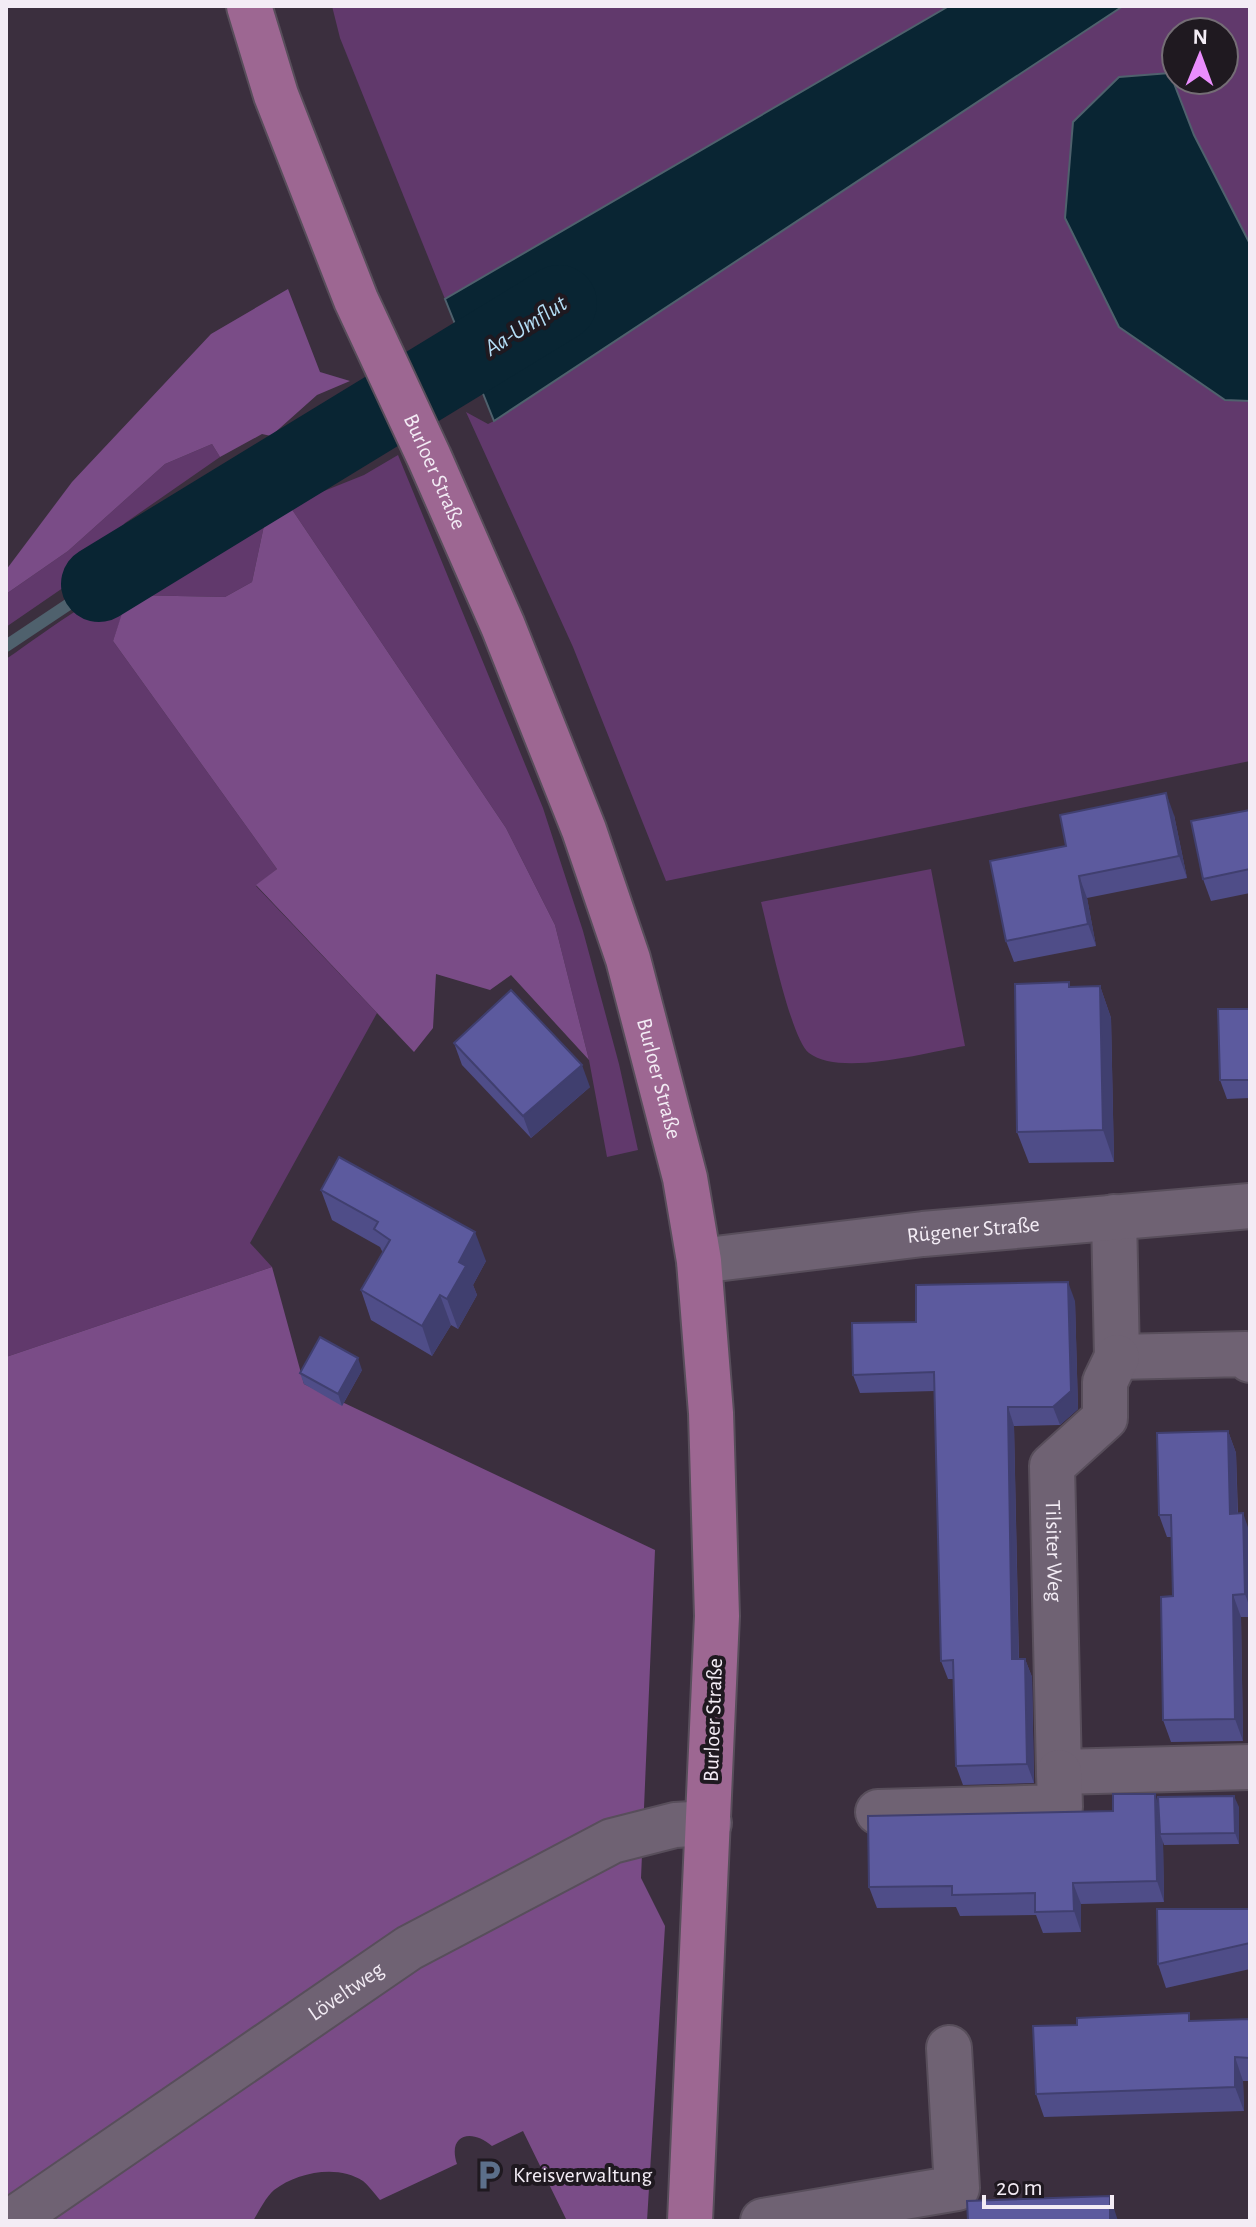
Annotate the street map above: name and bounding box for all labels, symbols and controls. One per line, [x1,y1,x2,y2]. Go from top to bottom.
north arrow [1160,16,1240,96]
text: N [1192,26,1208,48]
water label: Aa-Umflut [479,291,572,361]
street label: Burloer Straße [400,410,470,533]
street label: Burloer Straße [633,1016,685,1141]
street label: Rügener Straße [906,1213,1040,1247]
street label: Tilsiter Weg [1042,1500,1066,1602]
street label: Burloer Straße [700,1658,726,1782]
street label: Löveltweg [304,1958,388,2025]
parking icon: Kreisverwaltung [472,2158,506,2192]
scale bar [984,2159,1112,2209]
place label: Kreisverwaltung [513,2164,652,2186]
text: 20 m [996,2176,1043,2200]

